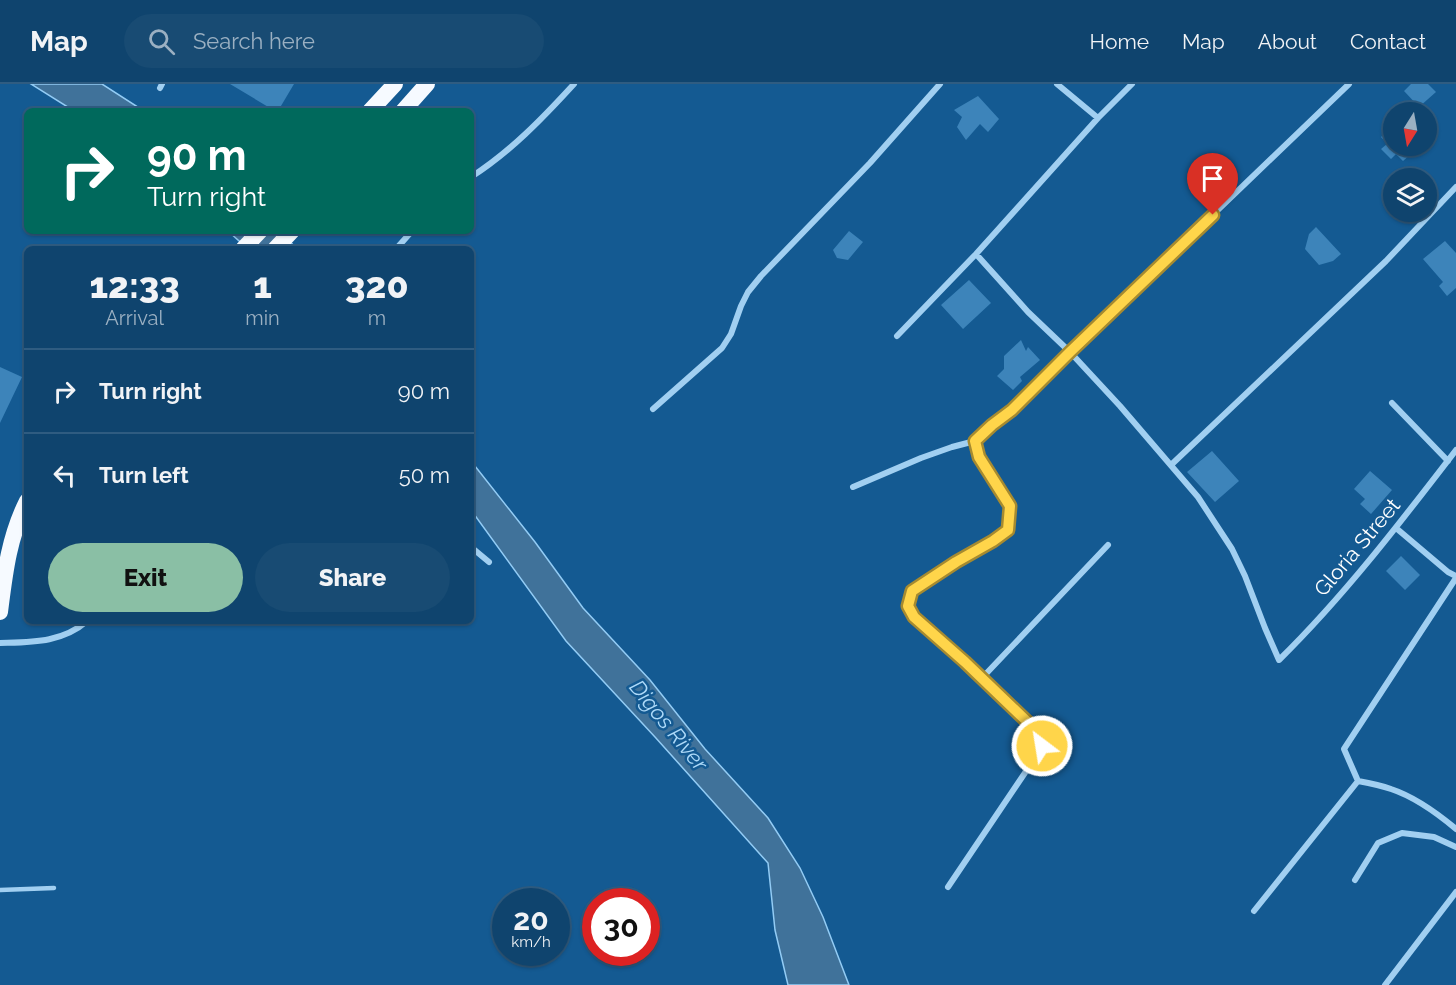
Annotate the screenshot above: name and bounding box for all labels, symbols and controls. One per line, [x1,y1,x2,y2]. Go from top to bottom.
search box [124,14,544,68]
text: Map [30,25,88,58]
icon: search [145,25,178,58]
text: Search here [193,28,315,54]
text: Home [1090,29,1149,54]
text: Map [1182,29,1225,54]
text: About [1258,29,1317,54]
text: Contact [1350,29,1426,54]
north arrow [1383,102,1437,156]
map controls [1383,102,1437,222]
text: 90 m [147,131,247,180]
icon: right [48,132,126,210]
pin [1187,153,1238,215]
icon: arrive [1196,162,1229,195]
button: layers [1383,168,1437,222]
text: Turn right [147,181,266,212]
text: 12:33 [89,264,180,306]
text: 1 [253,264,272,306]
text: 320 [345,264,409,306]
text: Arrival [105,306,164,330]
text: min [245,306,280,330]
text: m [368,306,386,330]
icon: right [48,375,81,408]
text: Turn right [99,378,202,404]
text: 90 m [398,378,450,404]
icon: left [48,459,81,492]
text: Turn left [99,462,189,488]
text: 50 m [399,462,450,488]
street label: Gloria Street [1309,493,1405,601]
button: Exit [48,543,243,612]
button: Share [255,543,450,612]
water label: Digos River [624,674,714,777]
position arrow [1010,714,1074,778]
speed limit sign: 30 [582,888,660,966]
text: 20 [513,902,549,937]
text: km/h [511,933,551,951]

